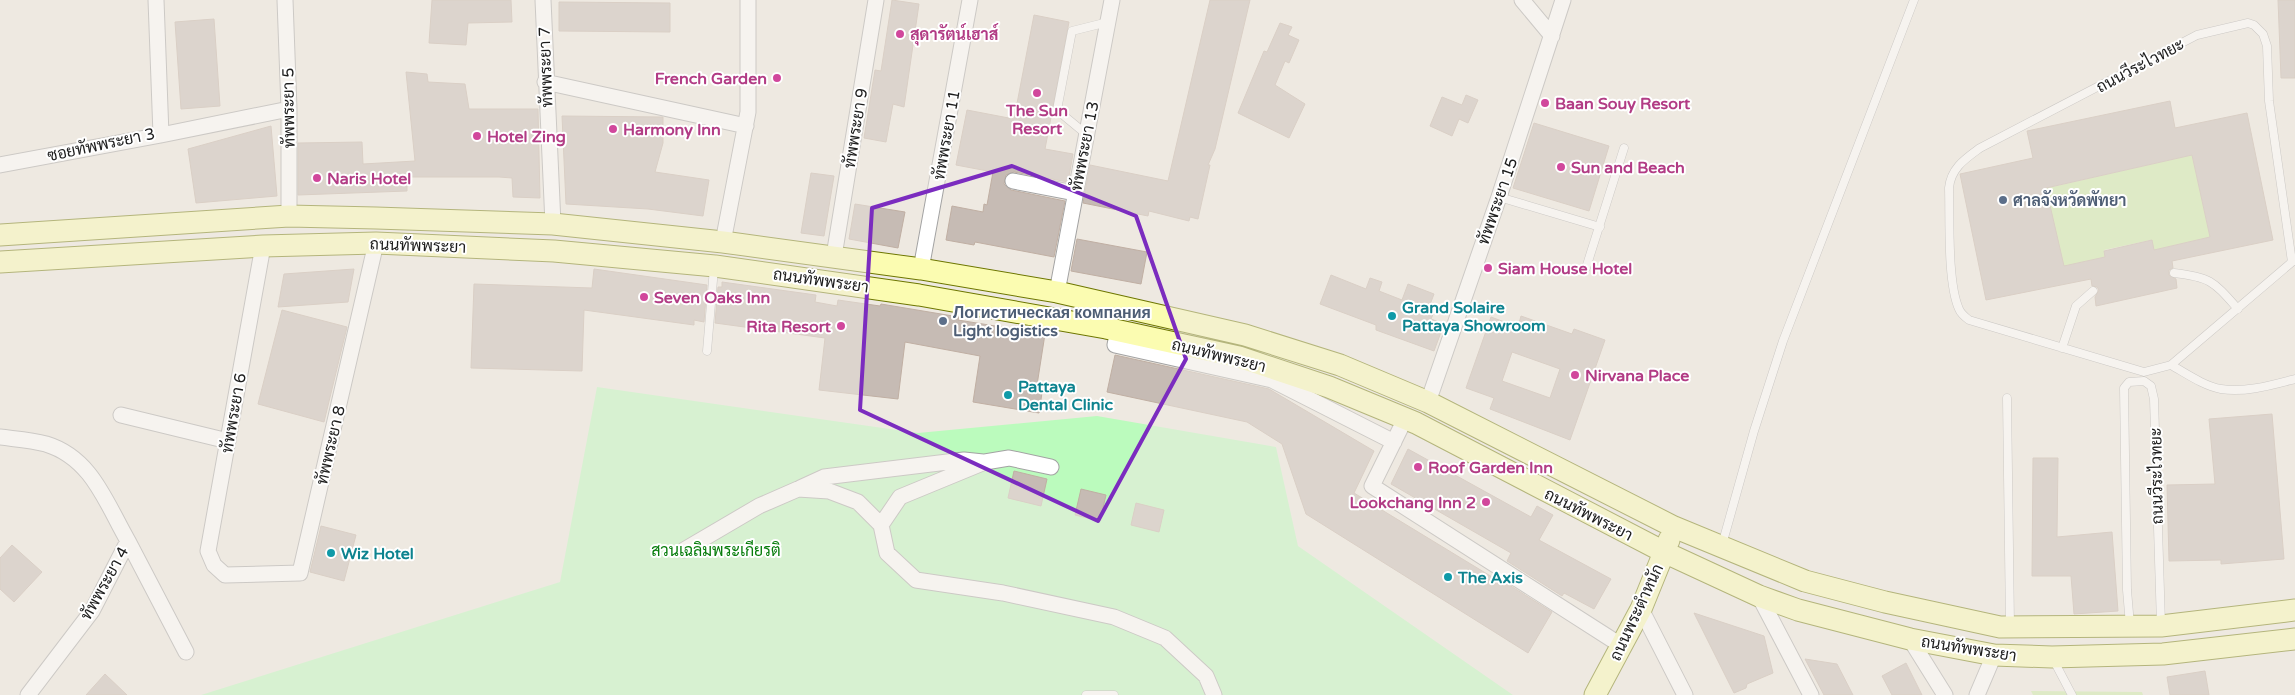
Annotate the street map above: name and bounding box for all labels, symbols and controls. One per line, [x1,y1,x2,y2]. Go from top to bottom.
place label: สุดารัตน์เฮาส์ [910,23,999,46]
street label: ทัพพระยา 7 [534,26,557,108]
marker: สุดารัตน์เฮาส์ [894,28,906,40]
street label: ถนนวีระไวทยะ [2092,33,2188,97]
street label: ทัพพระยา 5 [277,67,300,149]
place label: French Garden [655,69,767,89]
marker: French Garden [771,72,783,84]
street label: ทัพพระยา 9 [839,86,872,170]
marker: The Sun Resort [1031,87,1043,99]
street label: ทัพพระยา 11 [928,88,965,182]
place label: Baan Souy Resort [1555,94,1691,114]
marker: Baan Souy Resort [1539,97,1551,109]
street label: ทัพพระยา 13 [1066,99,1103,193]
place label: The Sun Resort [1005,101,1068,139]
place label: Harmony Inn [623,120,721,140]
street label: ซอยทัพพระยา 3 [45,123,157,166]
marker: Harmony Inn [607,123,619,135]
place label: Hotel Zing [487,127,566,147]
marker: Hotel Zing [471,130,483,142]
street label: ทัพพระยา 15 [1473,155,1522,248]
place label: Sun and Beach [1571,158,1685,178]
marker: Sun and Beach [1555,161,1567,173]
place label: Naris Hotel [327,169,411,189]
marker: Naris Hotel [311,172,323,184]
place label: ศาลจังหวัดพัทยา [2013,190,2127,211]
marker: ศาลจังหวัดพัทยา [1997,194,2009,206]
street label: ถนนทัพพระยา [369,233,467,258]
place label: Siam House Hotel [1498,259,1632,279]
marker: Siam House Hotel [1482,262,1494,274]
street label: ถนนทัพพระยา [772,263,870,298]
place label: Seven Oaks Inn [654,288,770,308]
marker: Seven Oaks Inn [638,291,650,303]
place label: Grand Solaire Pattaya Showroom [1402,298,1546,336]
place label: Логистическая компания Light logistics [953,303,1151,341]
marker: Grand Solaire Pattaya Showroom [1386,310,1398,322]
marker: Логистическая компания Light logistics [937,315,949,327]
place label: Rita Resort [746,317,832,337]
marker: Rita Resort [835,320,847,332]
street label: ถนนทัพพระยา [1170,334,1268,377]
place label: Nirvana Place [1585,366,1689,386]
marker: Nirvana Place [1569,369,1581,381]
street label: ทัพพระยา 6 [216,371,251,455]
place label: Pattaya Dental Clinic [1018,377,1113,415]
marker: Pattaya Dental Clinic [1002,389,1014,401]
street label: ทัพพระยา 8 [311,403,350,487]
street label: ถนนวีระไวทยะ [2144,427,2168,525]
place label: Roof Garden Inn [1428,458,1553,478]
marker: Roof Garden Inn [1412,461,1424,473]
street label: ถนนทัพพระยา [1541,483,1637,546]
place label: Lookchang Inn 2 [1349,493,1476,513]
marker: Lookchang Inn 2 [1480,496,1492,508]
park label: สวนเฉลิมพระเกียรติ [651,539,781,561]
street label: ทัพพระยา 4 [76,543,133,624]
place label: Wiz Hotel [341,544,414,564]
marker: Wiz Hotel [325,547,337,559]
street label: ถนนพระตำหนัก [1605,560,1668,664]
place label: The Axis [1457,568,1523,588]
marker: The Axis [1442,571,1454,583]
street label: ถนนทัพพระยา [1920,631,2018,666]

